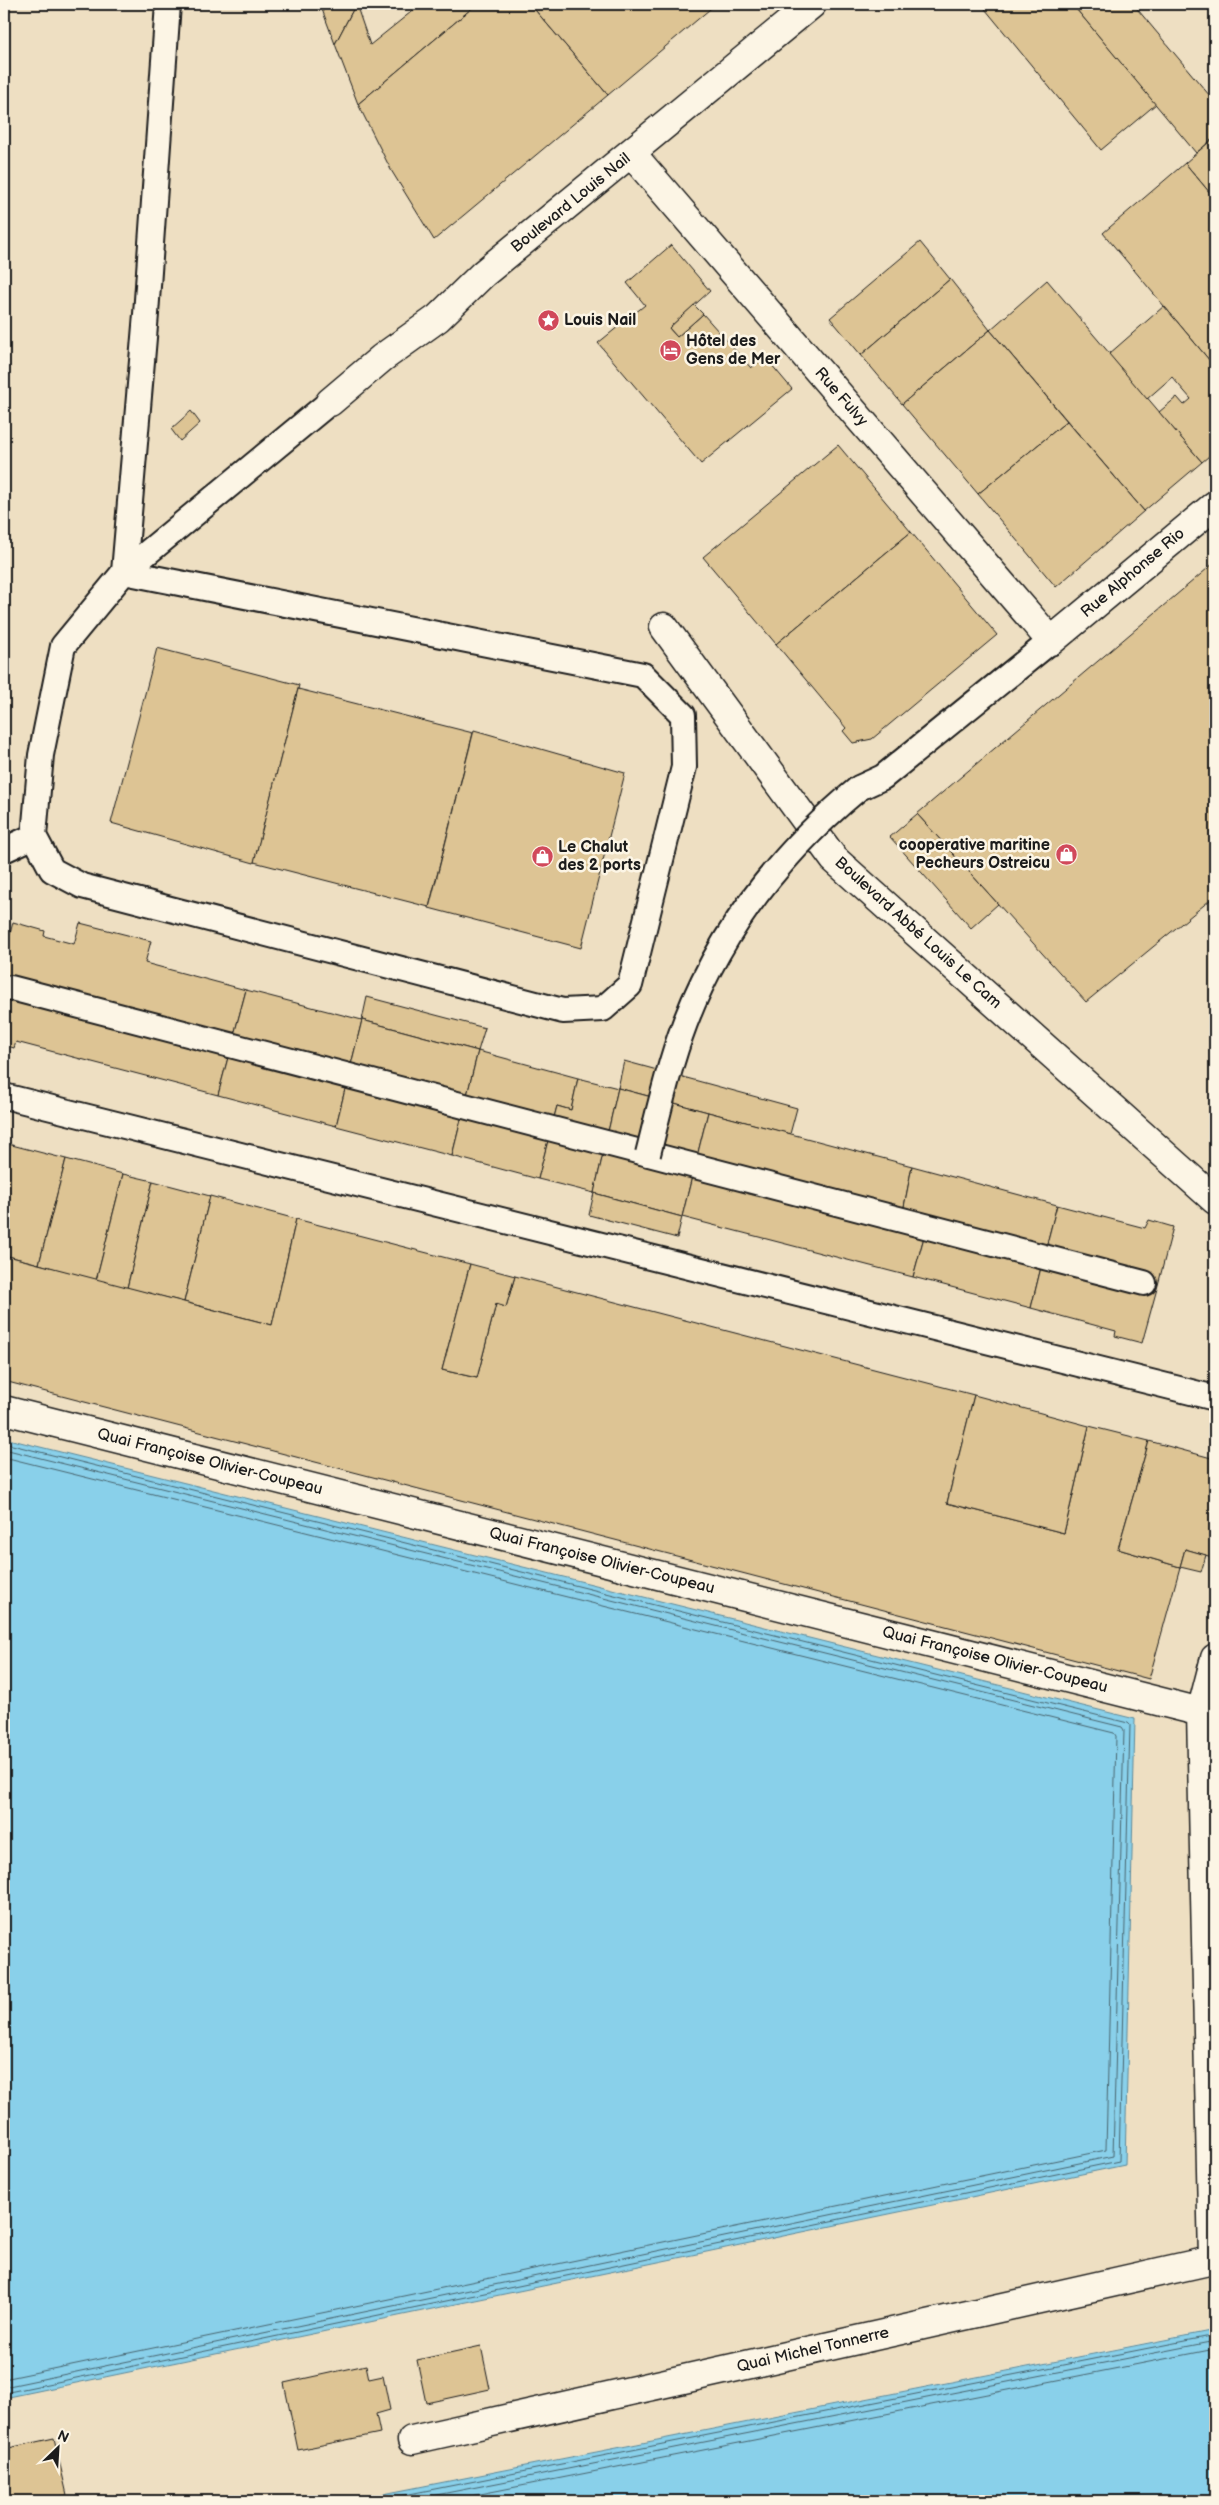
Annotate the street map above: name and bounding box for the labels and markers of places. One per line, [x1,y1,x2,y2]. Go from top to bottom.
place icon: Louis Nail [536,308,560,332]
place label: Louis Nail [564,311,636,330]
place label: Hôtel des Gens de Mer [686,332,781,369]
hotel icon: Hôtel des Gens de Mer [658,338,682,362]
place label: cooperative maritine Pecheurs Ostreicu [899,836,1050,873]
place label: Le Chalut des 2 ports [558,838,641,875]
shop icon: cooperative maritine Pecheurs Ostreicu [1054,842,1078,866]
shop icon: Le Chalut des 2 ports [530,844,554,868]

